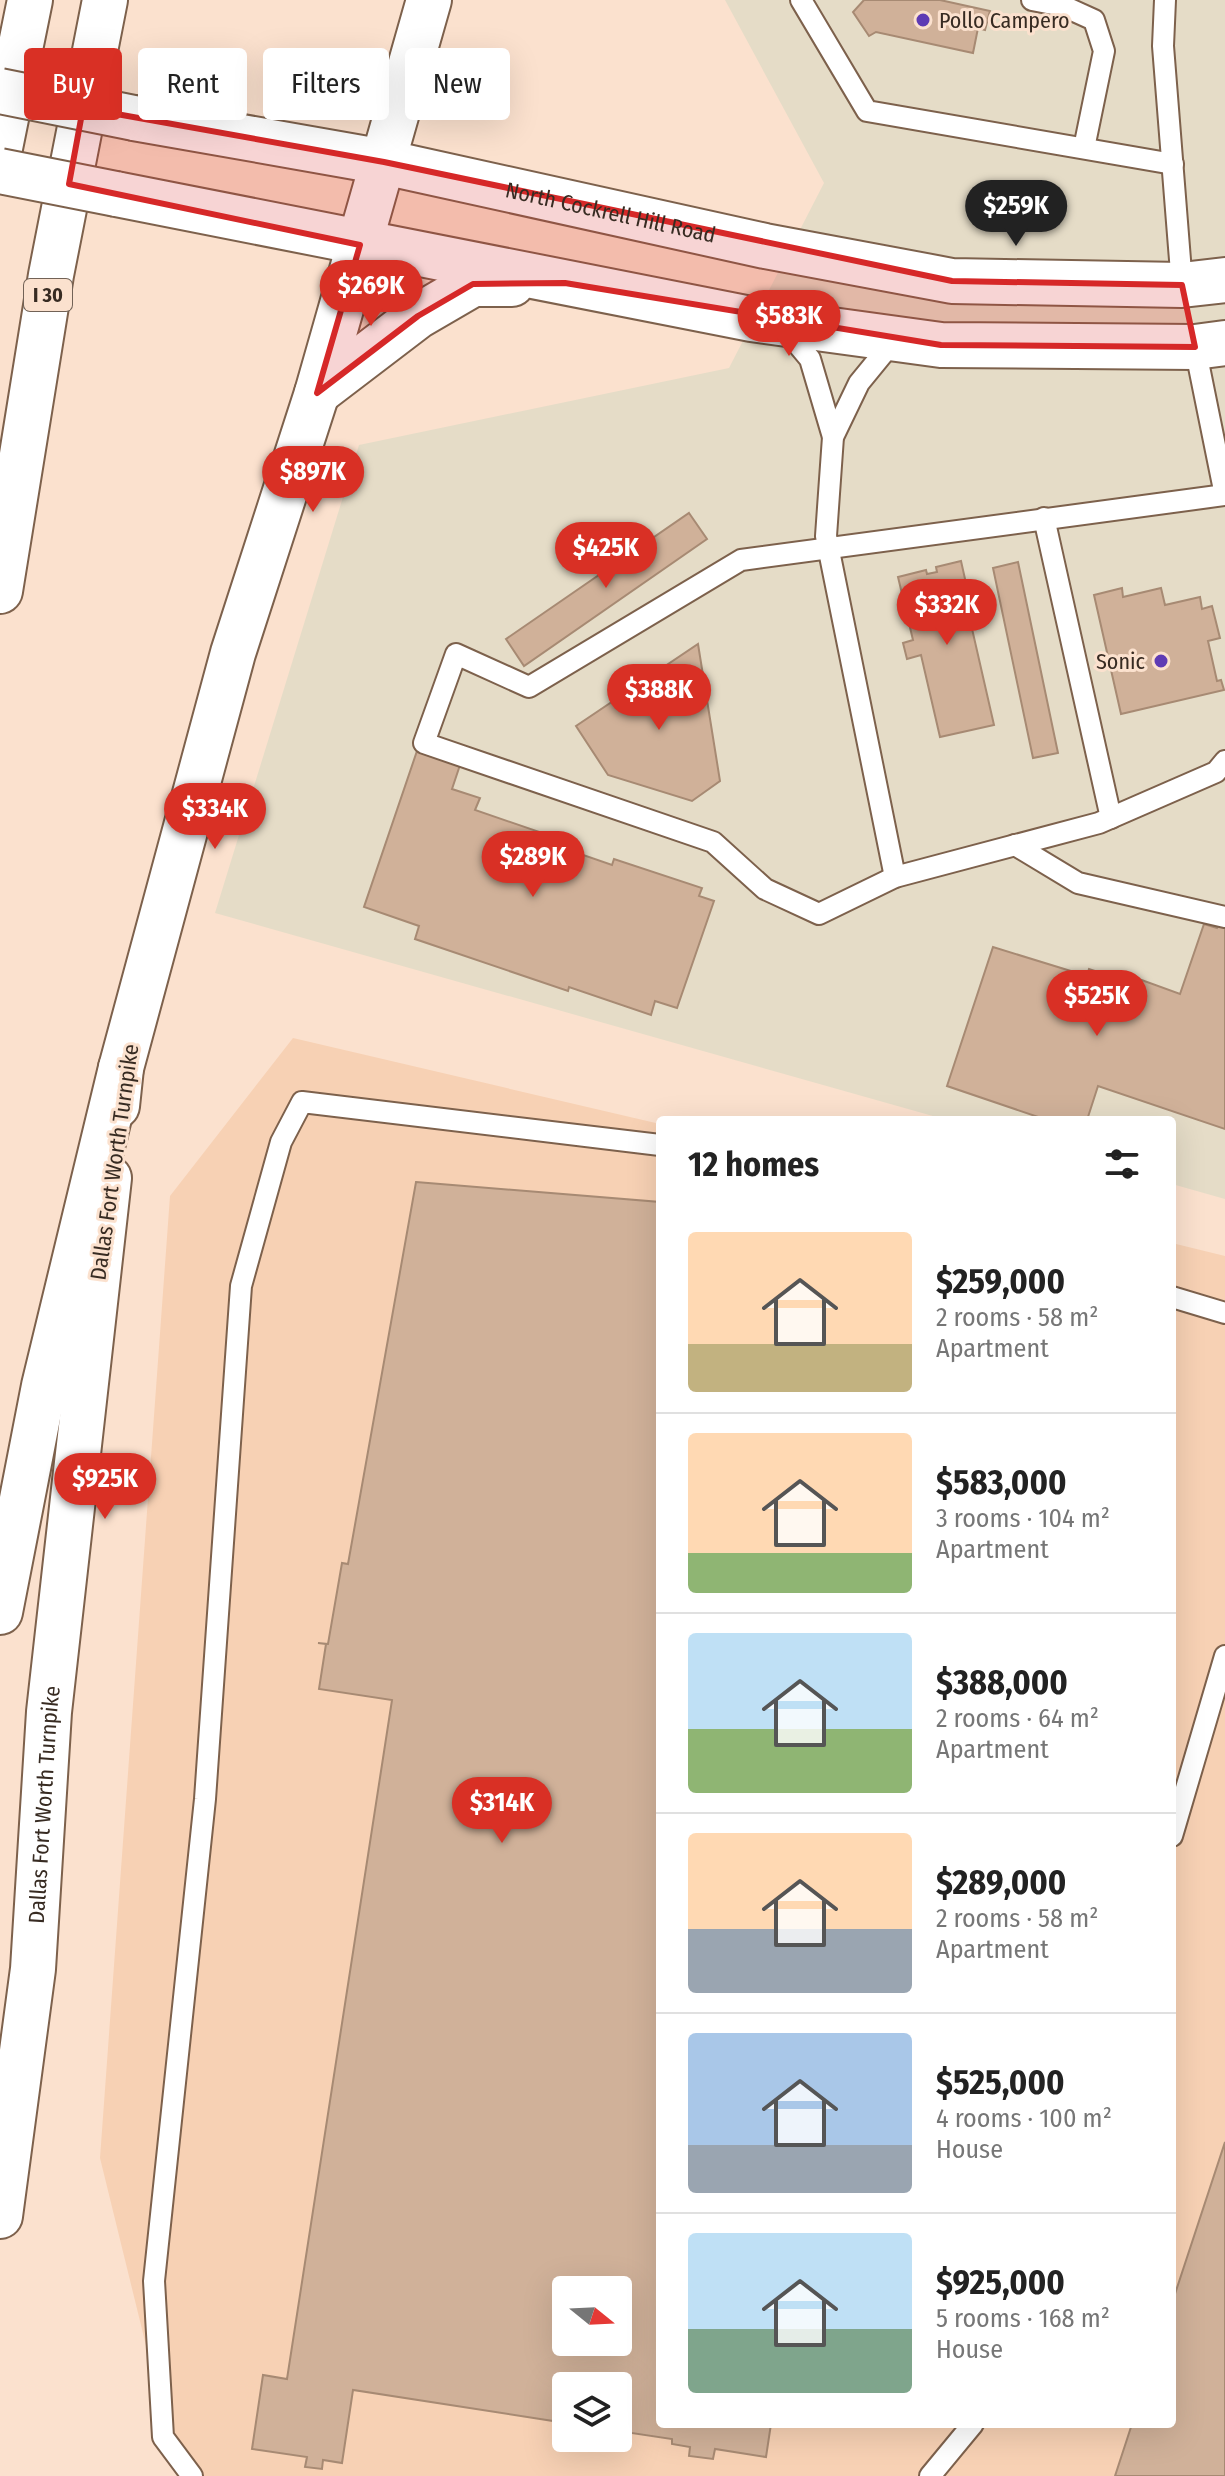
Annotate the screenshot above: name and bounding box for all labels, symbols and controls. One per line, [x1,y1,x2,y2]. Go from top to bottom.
place label: Pollo Campero [939,7,1070,34]
marker: Pollo Campero [914,11,932,29]
chip: Buy [24,48,122,120]
chip: Rent [138,48,247,120]
chip: Filters [263,48,389,120]
chip: New [405,48,510,120]
street label: North Cockrell Hill Road [503,176,718,249]
pin: $259K [960,180,1072,248]
text: $259K [983,190,1049,221]
pin: $269K [315,260,427,328]
text: $269K [338,270,404,301]
road number: I 30 [24,279,72,311]
pin: $583K [733,290,845,358]
text: $583K [756,300,822,331]
pin: $897K [257,446,369,514]
text: $897K [280,456,346,487]
pin: $425K [550,522,662,590]
text: $425K [573,532,639,563]
pin: $332K [891,579,1003,647]
text: $332K [915,589,979,620]
place label: Sonic [1096,648,1146,675]
marker: Sonic [1152,652,1170,670]
pin: $388K [603,664,715,732]
text: $388K [625,674,693,705]
pin: $334K [159,783,271,851]
text: $334K [182,793,248,824]
pin: $289K [477,831,589,899]
text: $289K [500,841,566,872]
pin: $525K [1041,970,1153,1038]
text: $525K [1064,980,1130,1011]
street label: Dallas Fort Worth Turnpike [85,1042,144,1282]
icon: filters [1100,1142,1144,1186]
text: 12 homes [688,1144,819,1185]
text: $259,000 [936,1261,1065,1302]
icon: home [752,1264,848,1360]
text: 2 rooms · 58 m² [936,1302,1098,1333]
text: Apartment [936,1333,1049,1364]
pin: $925K [49,1453,161,1521]
text: $583,000 [936,1462,1067,1503]
text: $925K [72,1463,138,1494]
icon: home [752,1465,848,1561]
text: 3 rooms · 104 m² [936,1503,1110,1534]
text: Apartment [936,1534,1049,1565]
text: $388,000 [936,1662,1068,1703]
icon: home [752,1665,848,1761]
street label: Dallas Fort Worth Turnpike [23,1684,66,1924]
text: 2 rooms · 64 m² [936,1703,1099,1734]
text: Apartment [936,1734,1049,1765]
pin: $314K [446,1777,558,1845]
text: $314K [470,1787,534,1818]
text: $289,000 [936,1862,1066,1903]
icon: home [752,1865,848,1961]
text: 2 rooms · 58 m² [936,1903,1098,1934]
text: Apartment [936,1934,1049,1965]
text: $525,000 [936,2062,1065,2103]
icon: home [752,2065,848,2161]
text: 4 rooms · 100 m² [936,2103,1112,2134]
text: House [936,2134,1003,2165]
text: $925,000 [936,2262,1065,2303]
icon: home [752,2265,848,2361]
north arrow [552,2276,632,2356]
map controls [552,2276,632,2452]
text: 5 rooms · 168 m² [936,2303,1110,2334]
text: House [936,2334,1003,2365]
button: layers [552,2372,632,2452]

